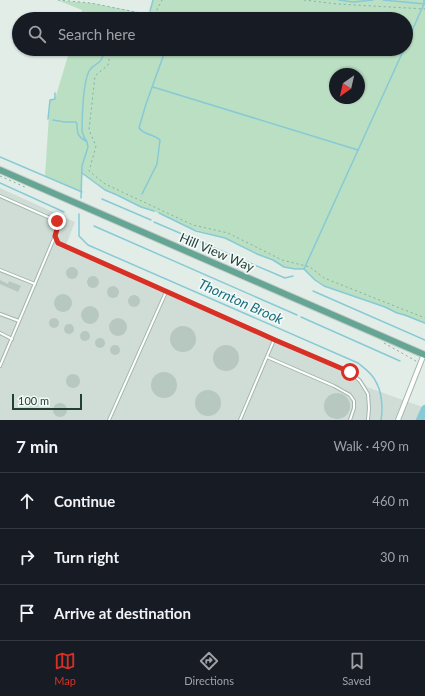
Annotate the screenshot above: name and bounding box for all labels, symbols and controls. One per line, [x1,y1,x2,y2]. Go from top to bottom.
search box [12,12,413,56]
icon: search [26,23,48,45]
text: Search here [58,25,135,43]
north arrow [329,68,365,104]
route end [48,212,66,230]
street label: Hill View Way [177,229,257,275]
water label: Thornton Brook [196,275,286,327]
route start [341,363,359,381]
scale bar [12,392,82,411]
text: 100 m [18,394,49,407]
text: 7 min [16,436,58,457]
text: Walk · 490 m [333,438,409,454]
icon: ahead [16,490,38,512]
text: Continue [54,492,115,510]
text: 460 m [372,493,409,509]
icon: right [16,546,38,568]
text: Turn right [54,548,119,566]
text: 30 m [380,549,409,565]
icon: arrive [16,602,38,624]
text: Arrive at destination [54,604,191,622]
tab: Map [54,650,76,687]
tab: Directions [184,650,234,687]
tab: Saved [342,650,371,687]

